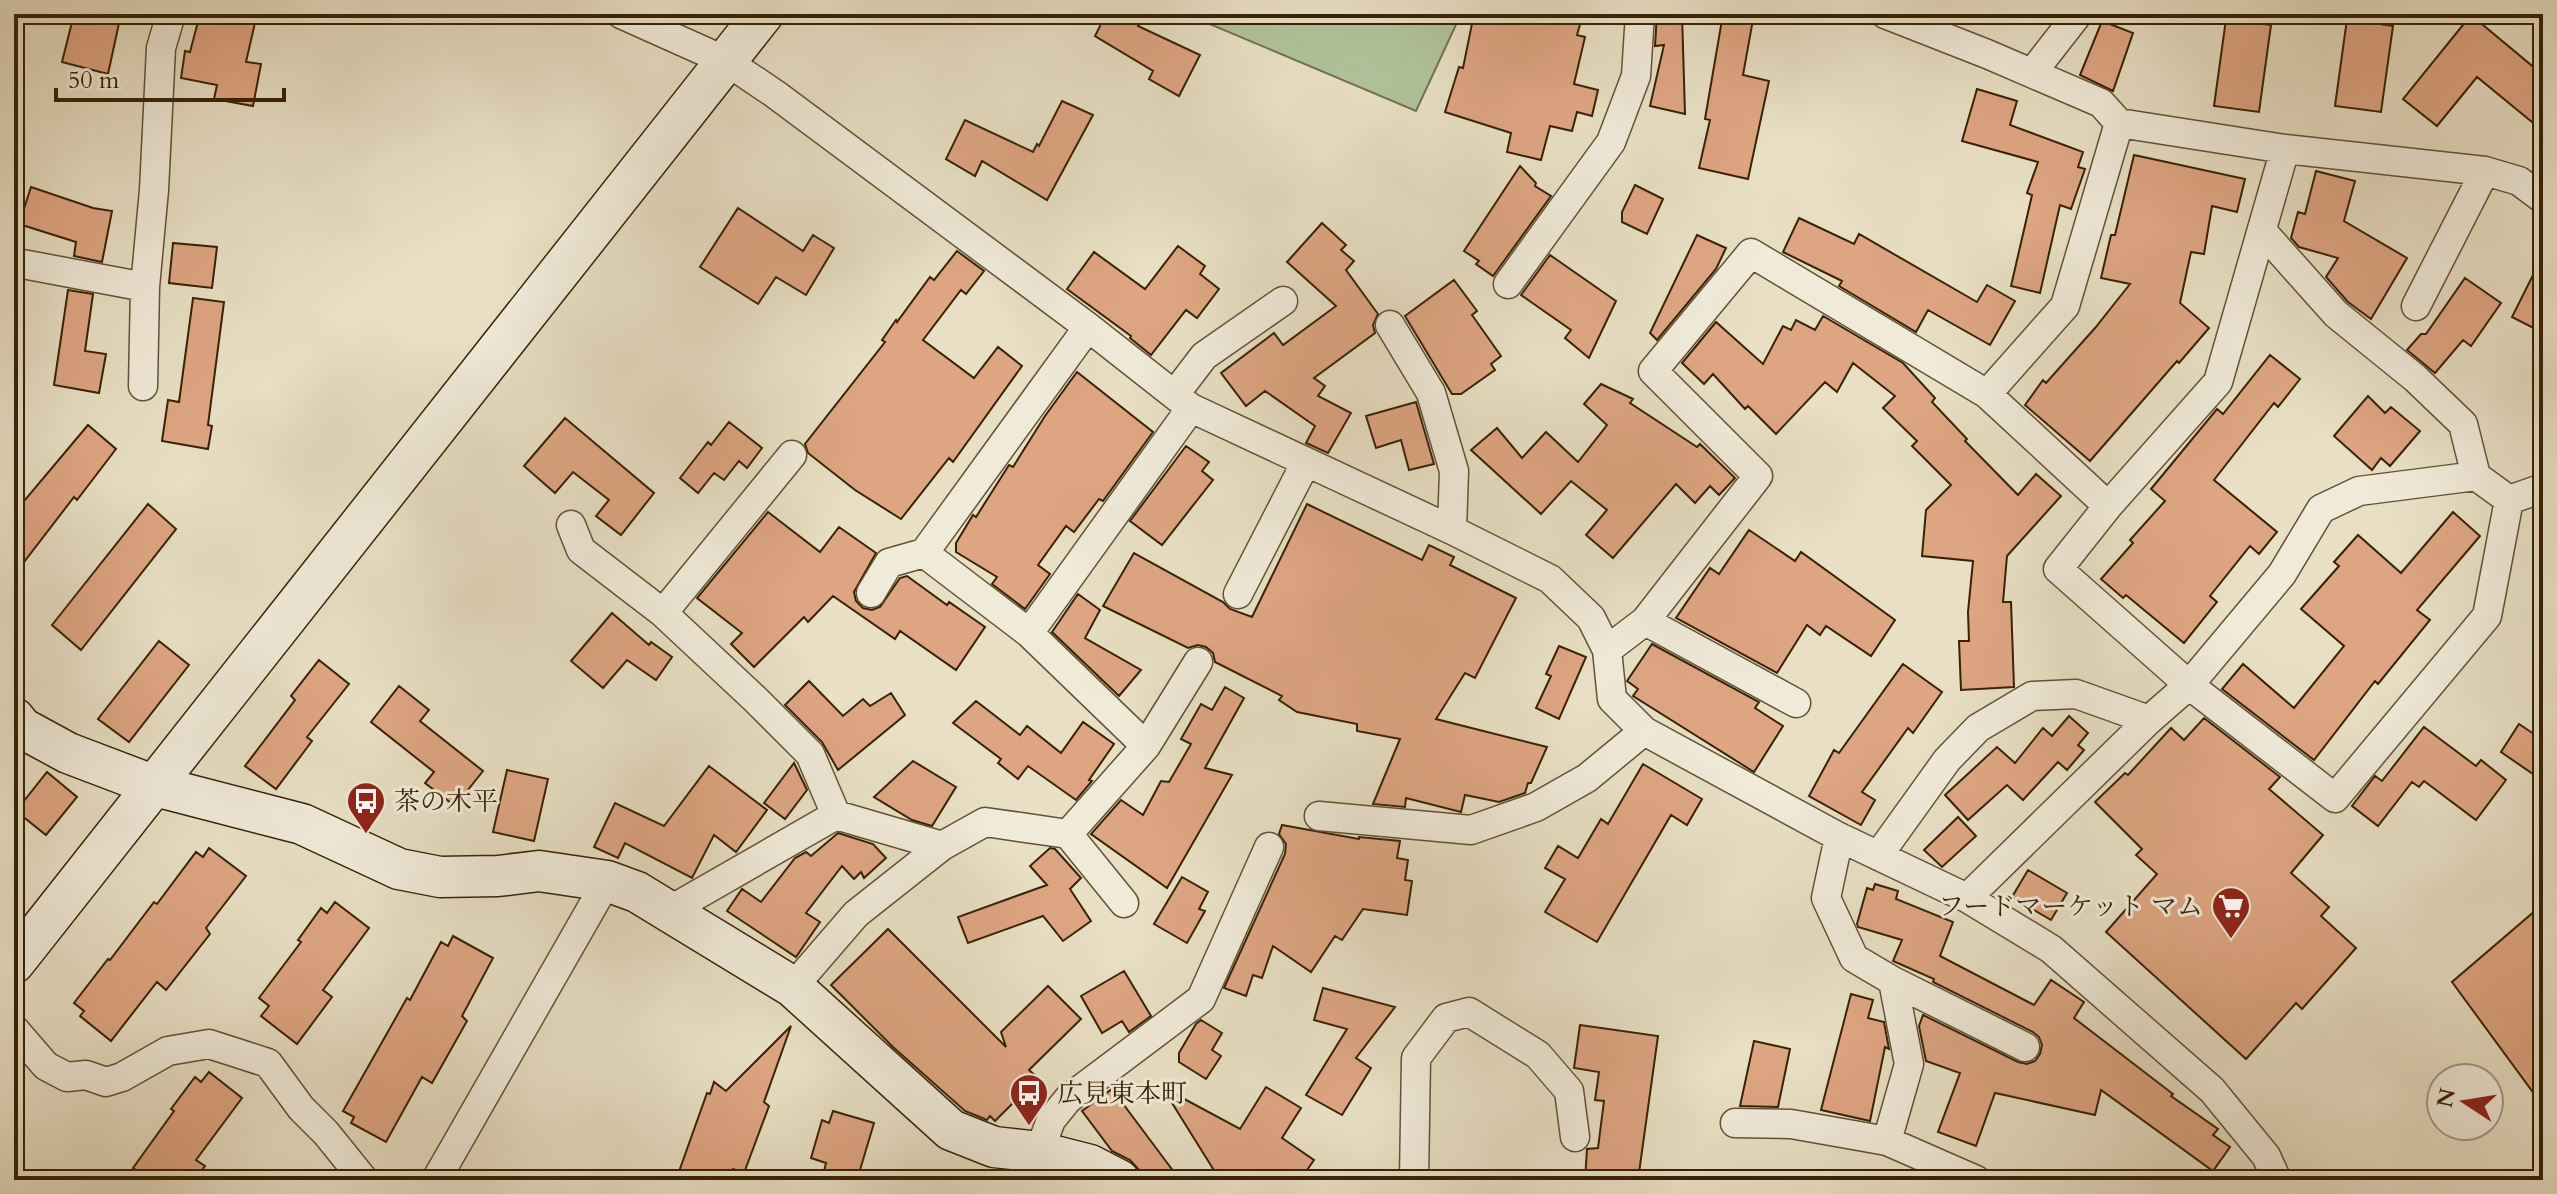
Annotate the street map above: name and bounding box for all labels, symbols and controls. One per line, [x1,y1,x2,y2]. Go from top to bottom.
scale bar [56,52,284,102]
text: 50 m [68,64,120,97]
bus stop icon: 茶の木平 [345,780,387,835]
place label: 茶の木平 [394,784,498,819]
supermarket icon: フードマーケット マム [2210,885,2252,940]
place label: フードマーケット マム [1938,889,2203,924]
north arrow [2425,1062,2505,1142]
bus stop icon: 広見東本町 [1008,1072,1050,1127]
place label: 広見東本町 [1057,1076,1187,1111]
text: N [2430,1086,2463,1111]

